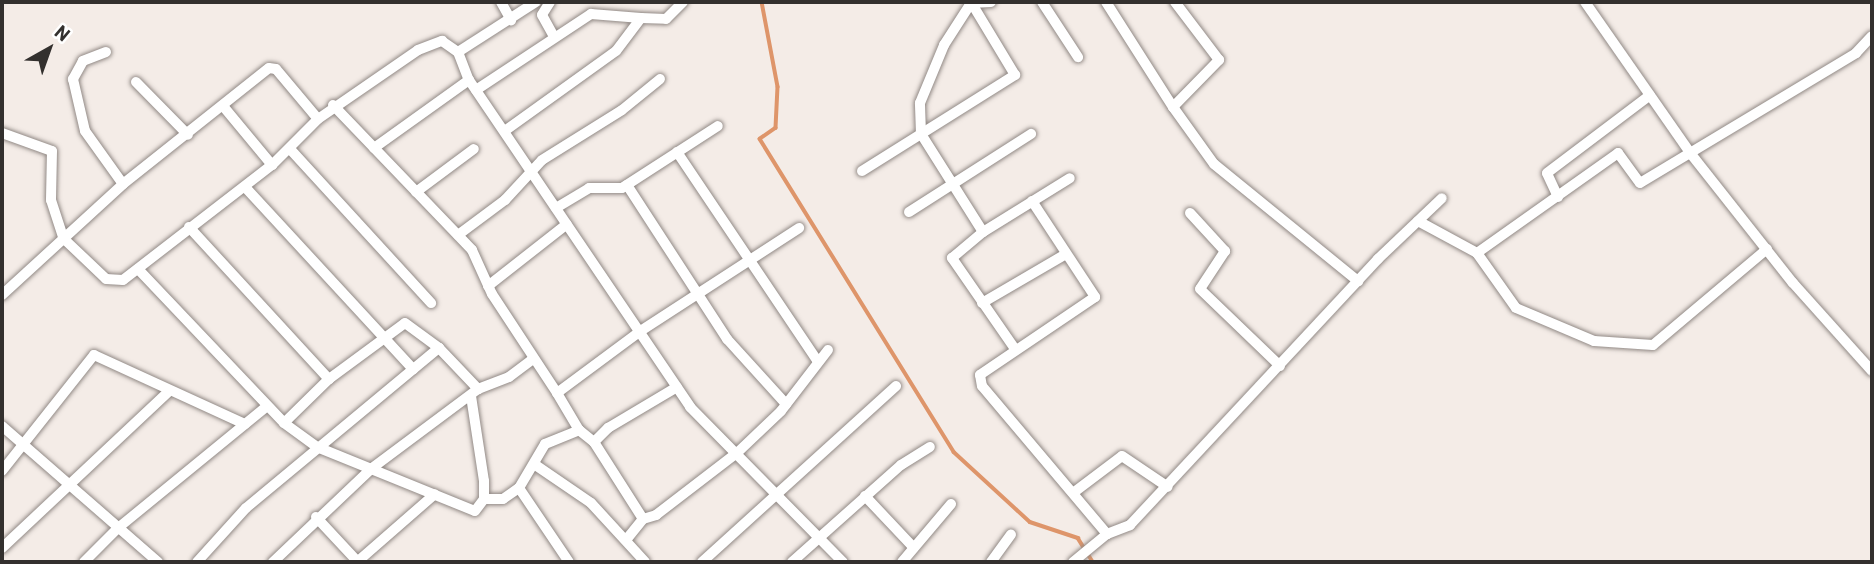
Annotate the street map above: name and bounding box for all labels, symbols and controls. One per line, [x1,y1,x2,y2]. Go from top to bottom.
north arrow [14,14,84,84]
text: N [51,20,75,45]

